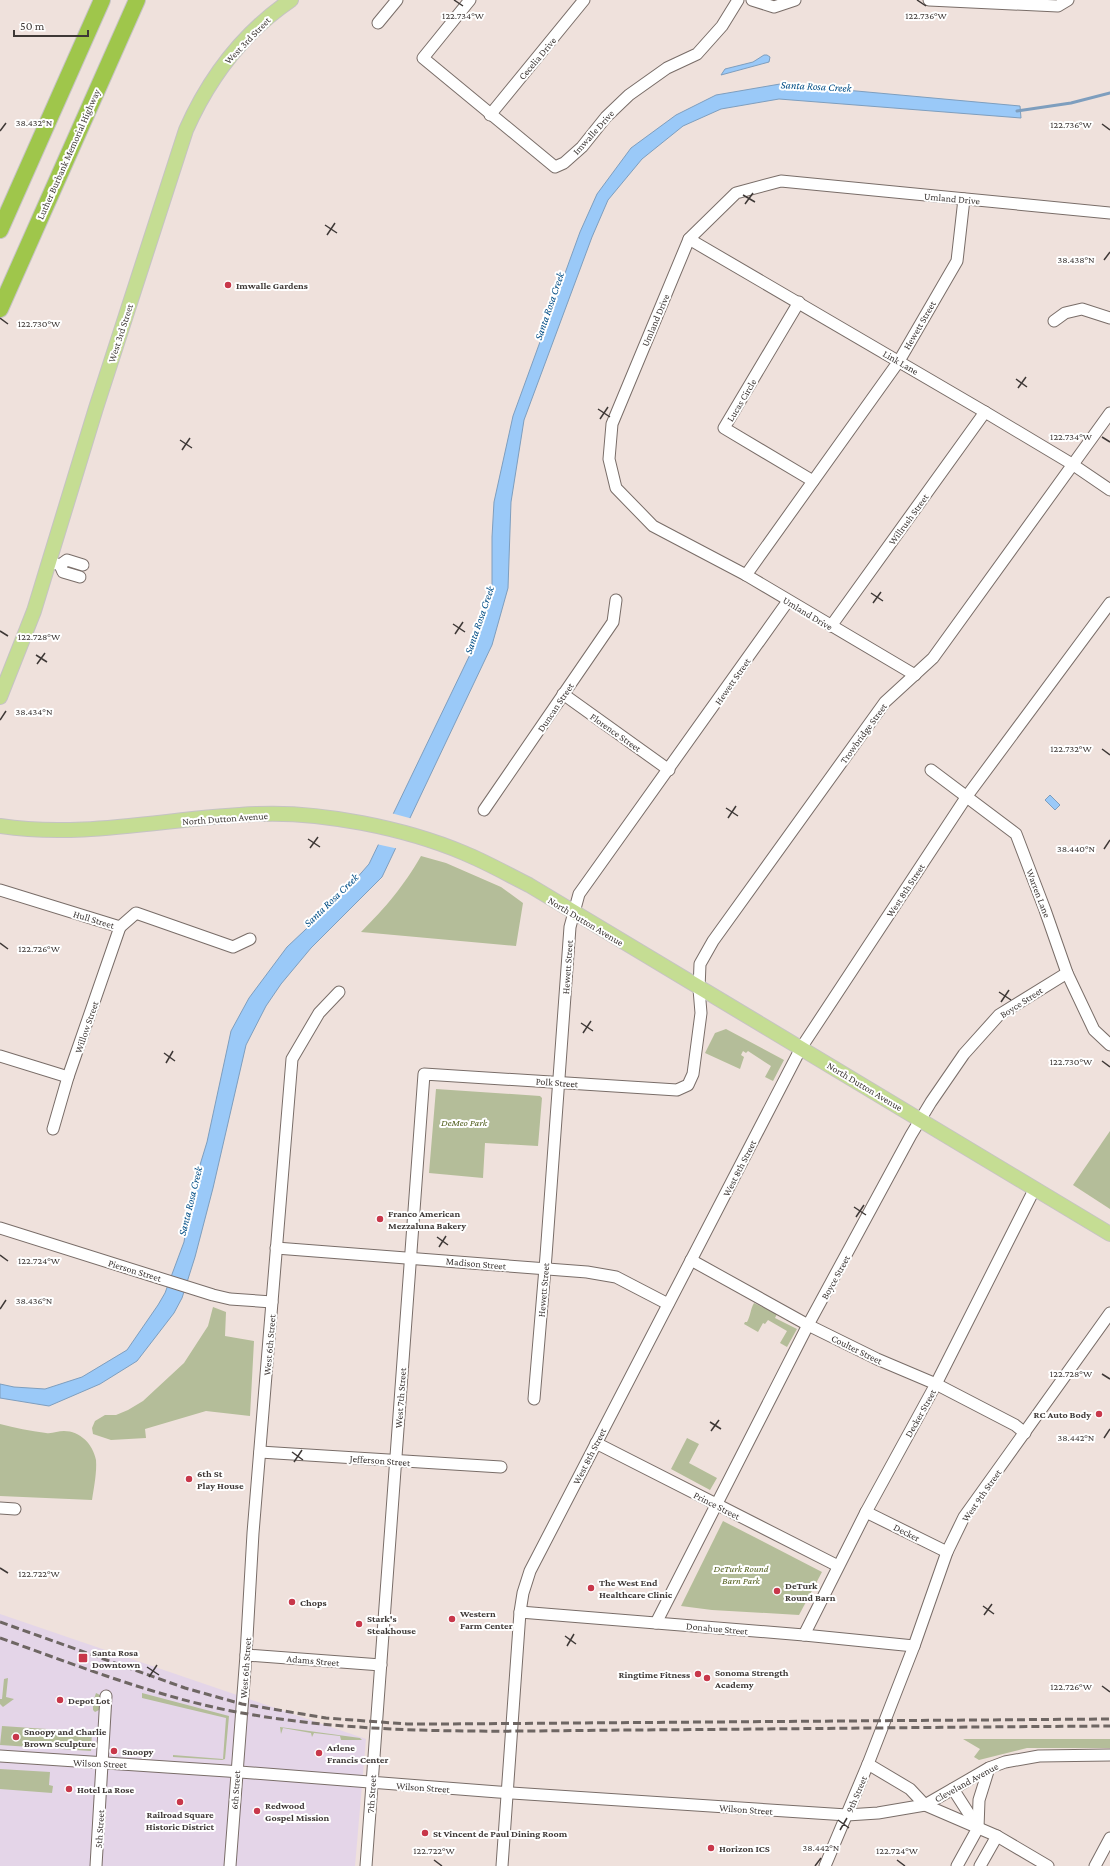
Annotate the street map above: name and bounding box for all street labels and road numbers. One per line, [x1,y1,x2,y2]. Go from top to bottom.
street label: West 3rd Street [222,14,273,66]
street label: Cecelia Drive [516,34,559,82]
street label: Luther Burbank Memorial Highway [35,87,102,221]
street label: Imwalle Drive [570,107,617,157]
street label: Umland Drive [924,191,981,206]
street label: Umland Drive [639,292,672,348]
street label: Hewett Street [901,298,938,352]
street label: West 3rd Street [106,302,135,364]
street label: Link Lane [881,348,921,377]
street label: Lucas Circle [724,376,759,424]
street label: Willrush Street [886,491,931,547]
street label: Umland Drive [781,594,835,633]
street label: Hewett Street [712,655,753,707]
street label: Duncan Street [535,680,576,734]
street label: Trowbridge Street [838,700,889,766]
street label: Florence Street [588,711,644,754]
street label: North Dutton Avenue [182,810,269,827]
street label: West 8th Street [884,861,927,919]
street label: Warren Lane [1024,867,1053,920]
street label: North Dutton Avenue [546,895,626,949]
street label: Hull Street [72,908,116,931]
street label: Hewett Street [560,939,575,995]
street label: Boyce Street [998,984,1045,1020]
street label: Willow Street [72,999,101,1055]
street label: North Dutton Avenue [825,1060,905,1114]
street label: Polk Street [535,1076,579,1090]
street label: West 8th Street [721,1138,759,1198]
street label: Boyce Street [819,1253,852,1301]
street label: Madison Street [445,1255,507,1272]
street label: Pierson Street [107,1257,163,1284]
street label: Hewett Street [536,1262,551,1318]
street label: West 6th Street [261,1313,278,1376]
street label: Coulter Street [830,1332,885,1367]
street label: West 7th Street [393,1367,408,1429]
street label: Decker Street [903,1387,938,1439]
street label: West 8th Street [571,1426,609,1486]
street label: Jefferson Street [348,1453,411,1468]
street label: West 9th Street [959,1466,1004,1524]
street label: Prince Street [692,1489,742,1522]
street label: Decker [892,1521,922,1544]
street label: Donahue Street [686,1620,749,1637]
street label: West 6th Street [238,1636,253,1699]
street label: Adams Street [286,1653,340,1668]
street label: Wilson Street [73,1757,128,1770]
street label: Cleveland Avenue [933,1760,1000,1804]
street label: 6th Street [229,1770,242,1810]
street label: 9th Street [844,1773,869,1814]
street label: 7th Street [365,1774,378,1814]
street label: Wilson Street [396,1780,451,1795]
street label: Wilson Street [719,1802,774,1817]
street label: 5th Street [93,1809,106,1849]

